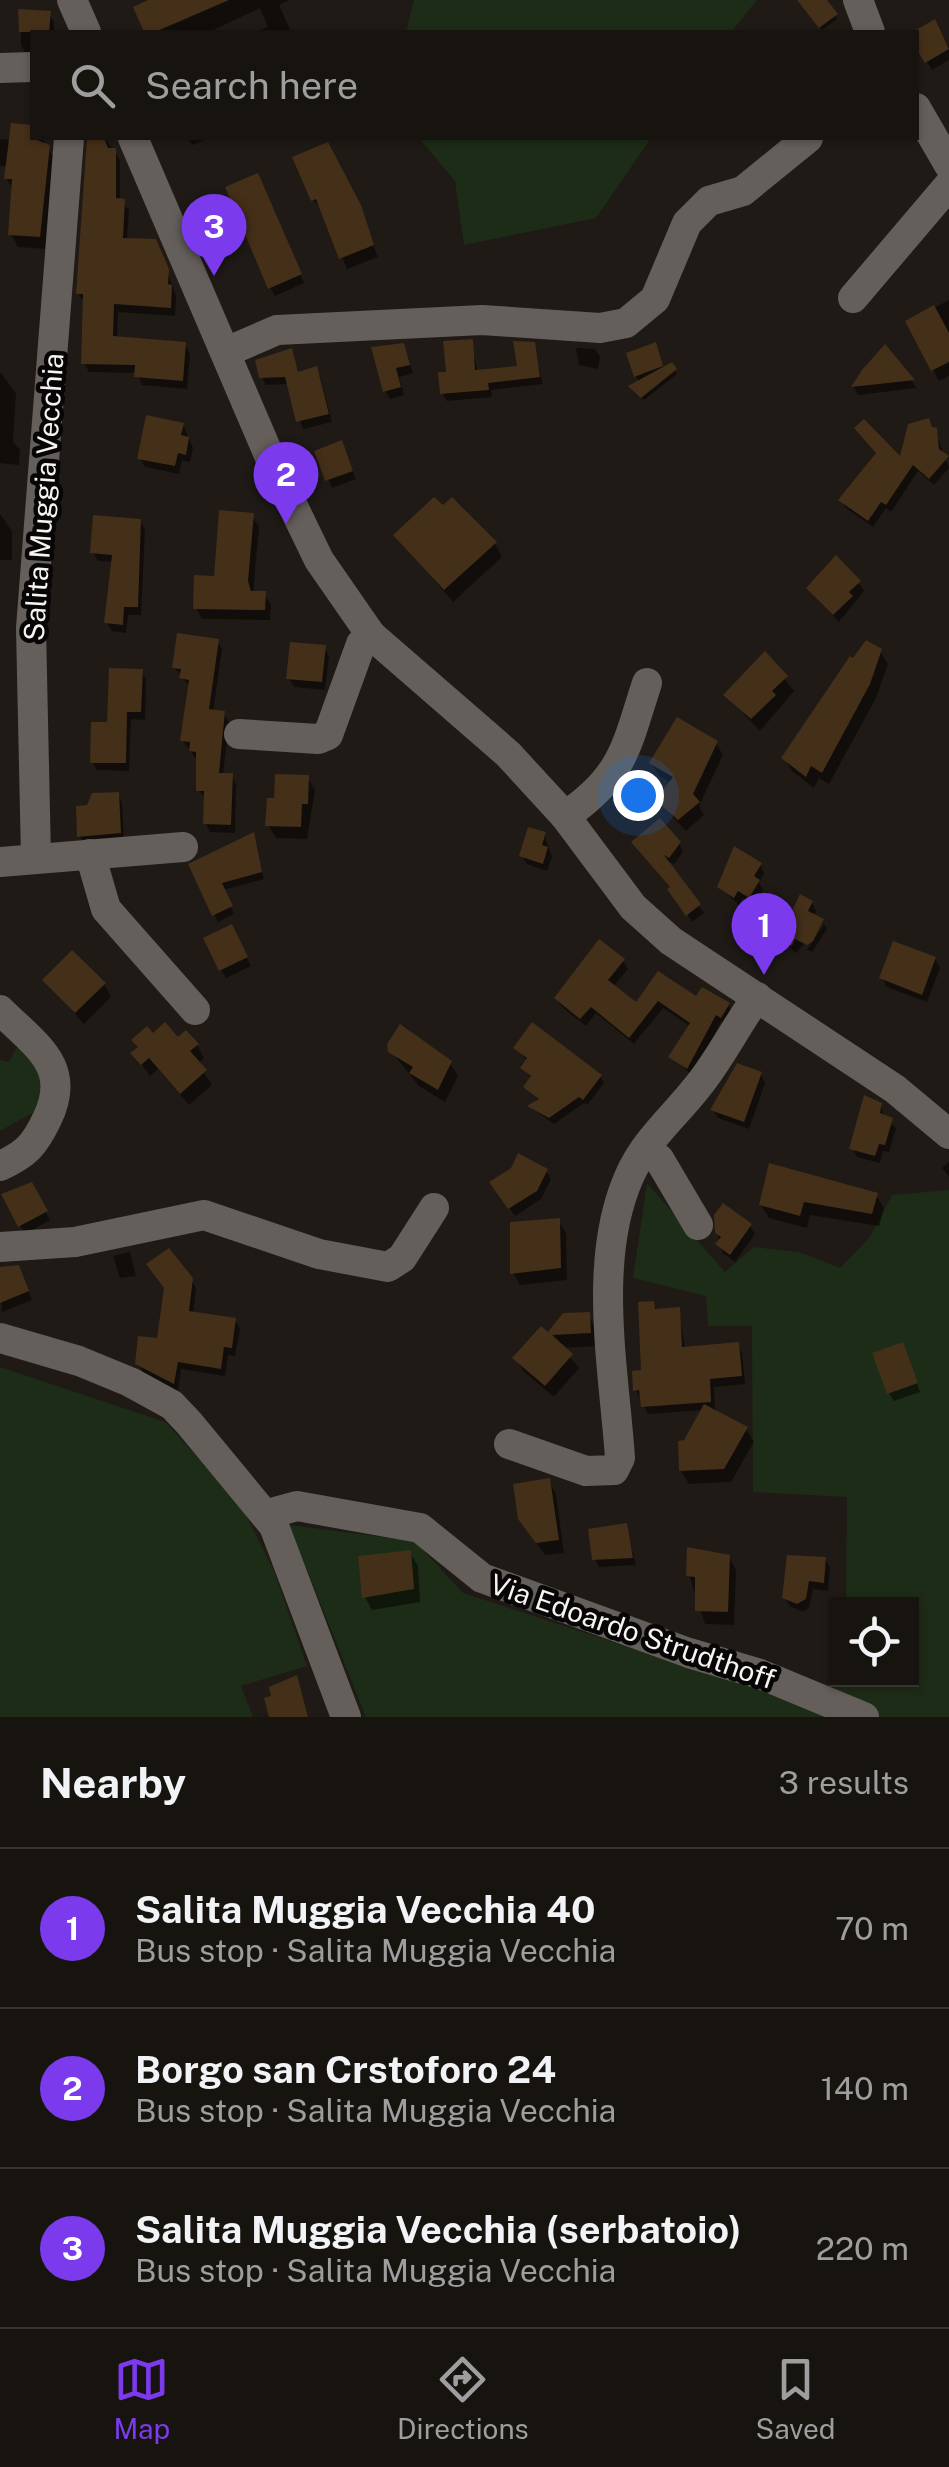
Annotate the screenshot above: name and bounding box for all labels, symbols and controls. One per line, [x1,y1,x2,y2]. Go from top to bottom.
search box [30,30,919,140]
icon: search [65,58,120,113]
text: Search here [145,63,358,108]
pin: 3 [182,194,246,276]
street label: Salita Muggia Vecchia [16,352,70,642]
pin: 2 [254,442,318,524]
your location [613,770,664,821]
pin: 1 [732,892,796,975]
street label: Via Edoardo Strudthoff [486,1567,780,1695]
map controls [829,1597,919,1687]
button: locate [829,1597,919,1687]
text: Nearby [40,1758,186,1807]
text: 3 results [779,1764,909,1801]
text: Salita Muggia Vecchia 40 [135,1887,595,1932]
text: 1 [66,1910,79,1947]
text: 70 m [835,1910,909,1947]
text: Bus stop · Salita Muggia Vecchia [135,1932,616,1969]
text: Borgo san Crstoforo 24 [135,2047,556,2092]
text: 2 [62,2070,83,2107]
text: 140 m [821,2070,909,2107]
text: Bus stop · Salita Muggia Vecchia [135,2092,616,2129]
text: Salita Muggia Vecchia (serbatoio) [135,2207,742,2252]
text: 3 [62,2230,83,2267]
text: 220 m [816,2230,909,2267]
text: Bus stop · Salita Muggia Vecchia [135,2252,616,2289]
tab: Map [113,2352,170,2445]
tab: Directions [397,2352,529,2445]
tab: Saved [755,2352,836,2445]

